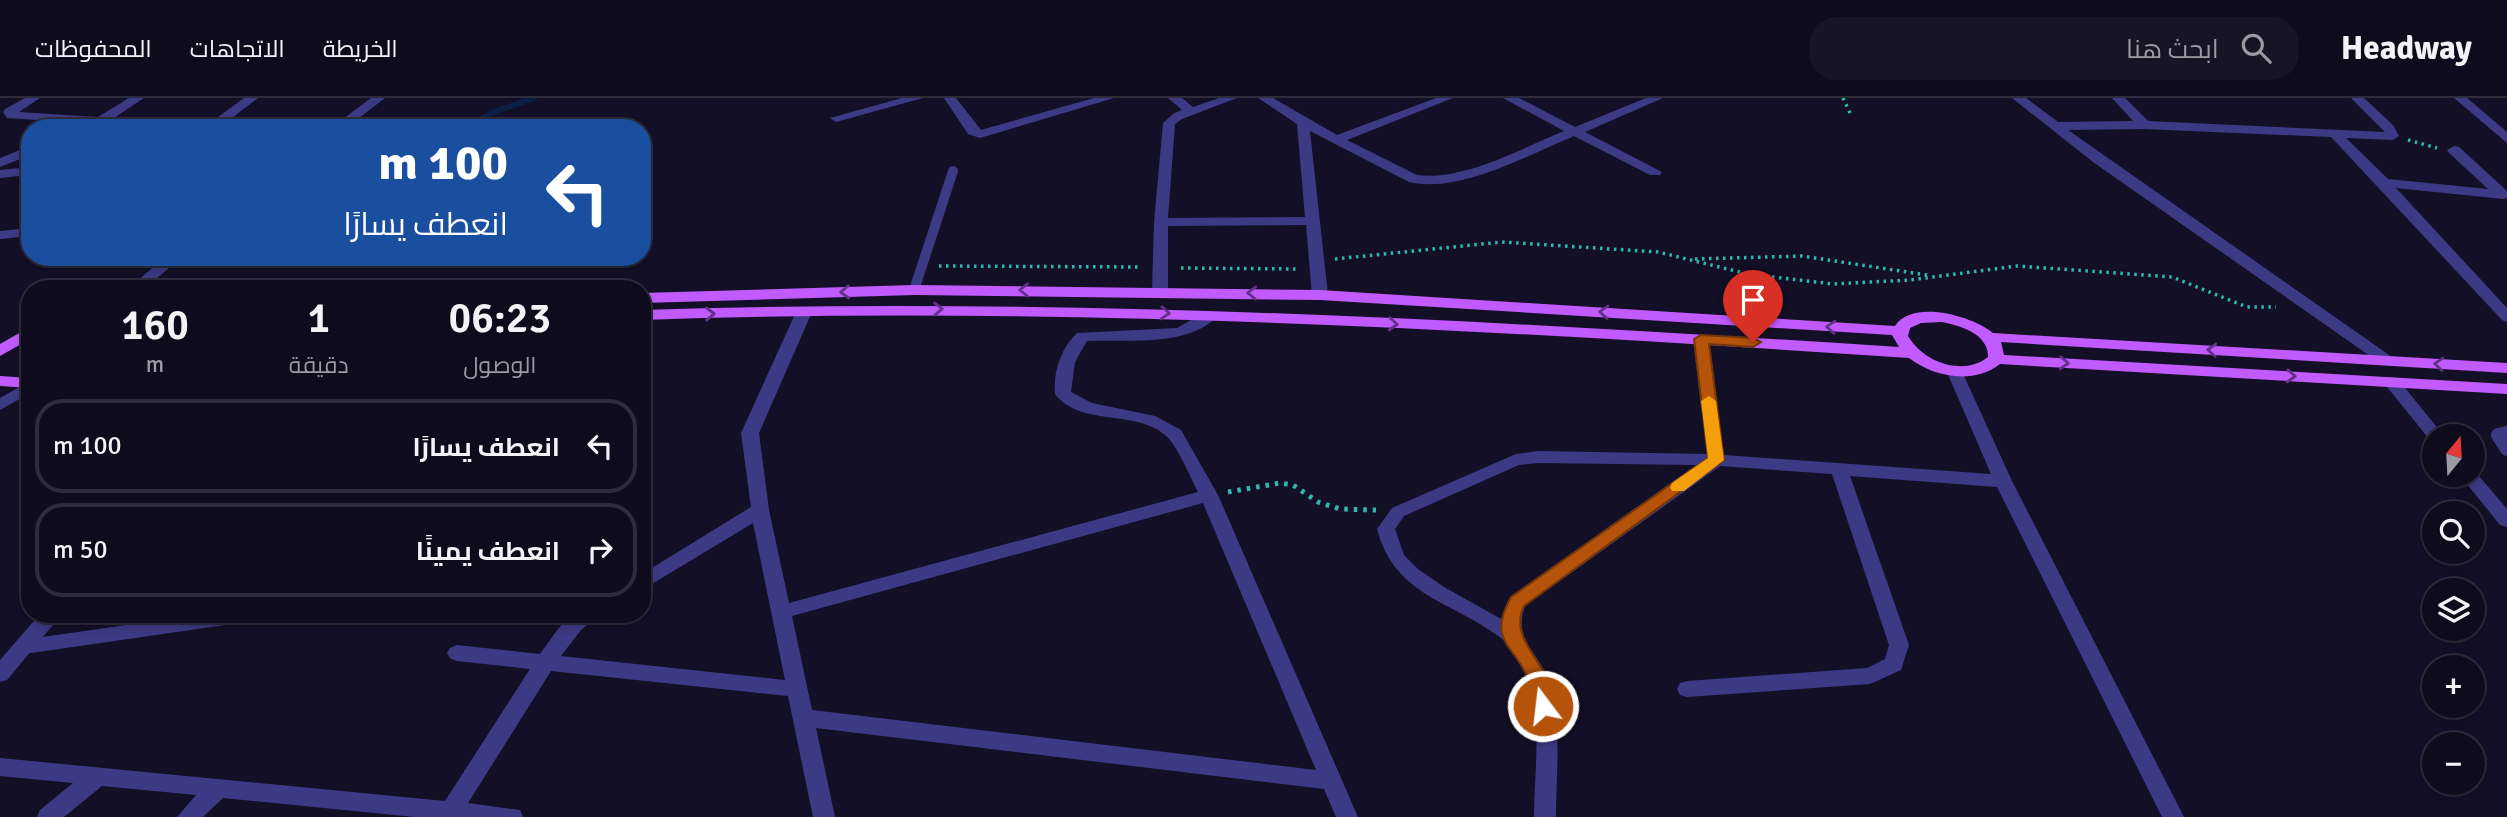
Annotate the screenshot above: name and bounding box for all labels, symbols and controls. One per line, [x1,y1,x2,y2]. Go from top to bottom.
search box [1809,17,2299,80]
text: Headway [2341,28,2472,69]
icon: search [2237,29,2275,67]
text: المحفوظات [35,34,152,64]
text: الاتجاهات [190,34,285,64]
text: الخريطة [323,34,398,64]
text: ابحث هنا [2126,34,2219,66]
text: 100 m [378,133,508,193]
icon: left [532,147,623,238]
text: انعطف يسارًا [343,205,508,244]
pin [1723,270,1783,342]
icon: arrive [1734,281,1772,319]
one-way arrow [1019,282,1029,298]
one-way arrow [840,285,851,300]
one-way arrow [1246,285,1257,301]
text: 1 [307,293,330,344]
text: 06:23 [449,293,551,344]
text: 160 [121,300,189,351]
one-way arrow [933,302,944,317]
one-way arrow [1599,305,1610,320]
one-way arrow [706,306,716,322]
one-way arrow [1160,306,1171,321]
one-way arrow [1387,316,1398,331]
one-way arrow [1826,320,1837,335]
one-way arrow [2206,342,2217,357]
text: m [146,350,164,379]
text: دقيقة [289,351,349,380]
text: الوصول [463,351,536,380]
one-way arrow [2059,355,2070,370]
one-way arrow [2433,356,2444,371]
one-way arrow [2286,368,2297,383]
north arrow [2422,424,2485,486]
map controls [2422,424,2485,795]
icon: left [581,427,619,465]
text: 100 m [53,430,122,462]
text: انعطف يسارًا [412,432,560,464]
button: search [2422,501,2485,564]
icon: right [581,531,619,569]
text: 50 m [53,534,108,566]
text: انعطف يمينًا [416,536,560,568]
button: layers [2422,578,2485,641]
button: + [2422,655,2485,718]
position arrow [1506,669,1580,743]
button: − [2422,732,2485,795]

